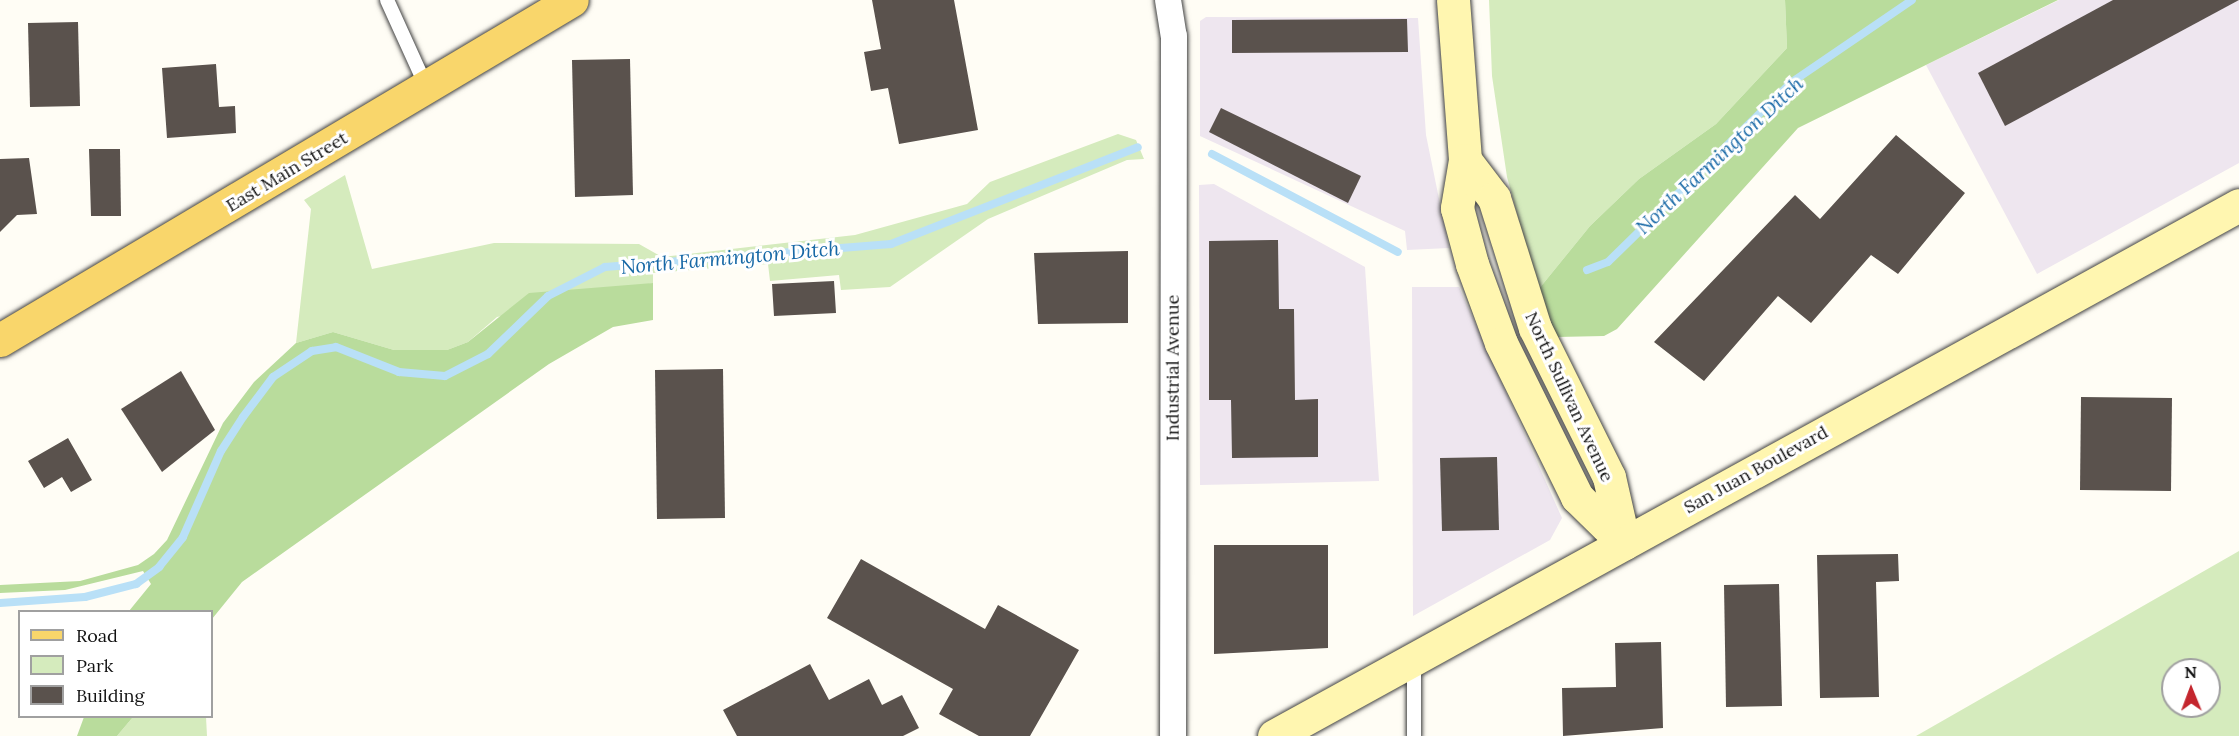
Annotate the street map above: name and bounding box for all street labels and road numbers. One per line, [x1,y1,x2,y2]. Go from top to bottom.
street label: East Main Street [222,127,352,217]
street label: Industrial Avenue [1162,295,1184,441]
street label: North Sullivan Avenue [1520,309,1618,485]
street label: San Juan Boulevard [1680,421,1832,519]

